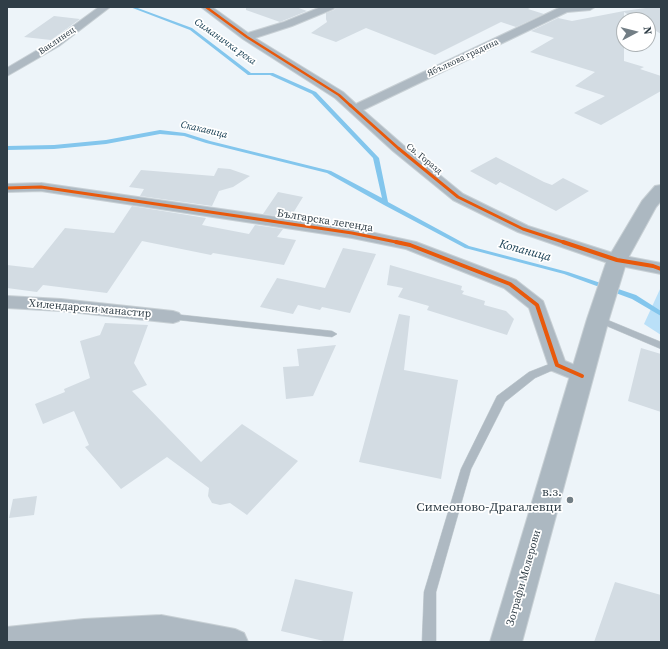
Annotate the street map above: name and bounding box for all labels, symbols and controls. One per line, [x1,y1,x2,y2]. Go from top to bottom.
north arrow [616,12,656,52]
water label: Симаничка река [192,16,258,68]
street label: Ваклинец [37,25,77,57]
text: N [639,26,655,35]
street label: Ябълкова градина [426,37,500,79]
water label: Скакавица [179,119,229,141]
street label: Св. Горазд [404,141,444,177]
street label: Българска легенда [276,207,374,235]
water label: Копаница [497,237,553,265]
street label: Хилендарски манастир [28,297,152,321]
place label: в.з. Симеоново-Драгалевци [416,485,562,516]
marker: в.з. Симеоново-Драгалевци [565,495,575,505]
street label: Зографи Молерови [504,528,544,628]

